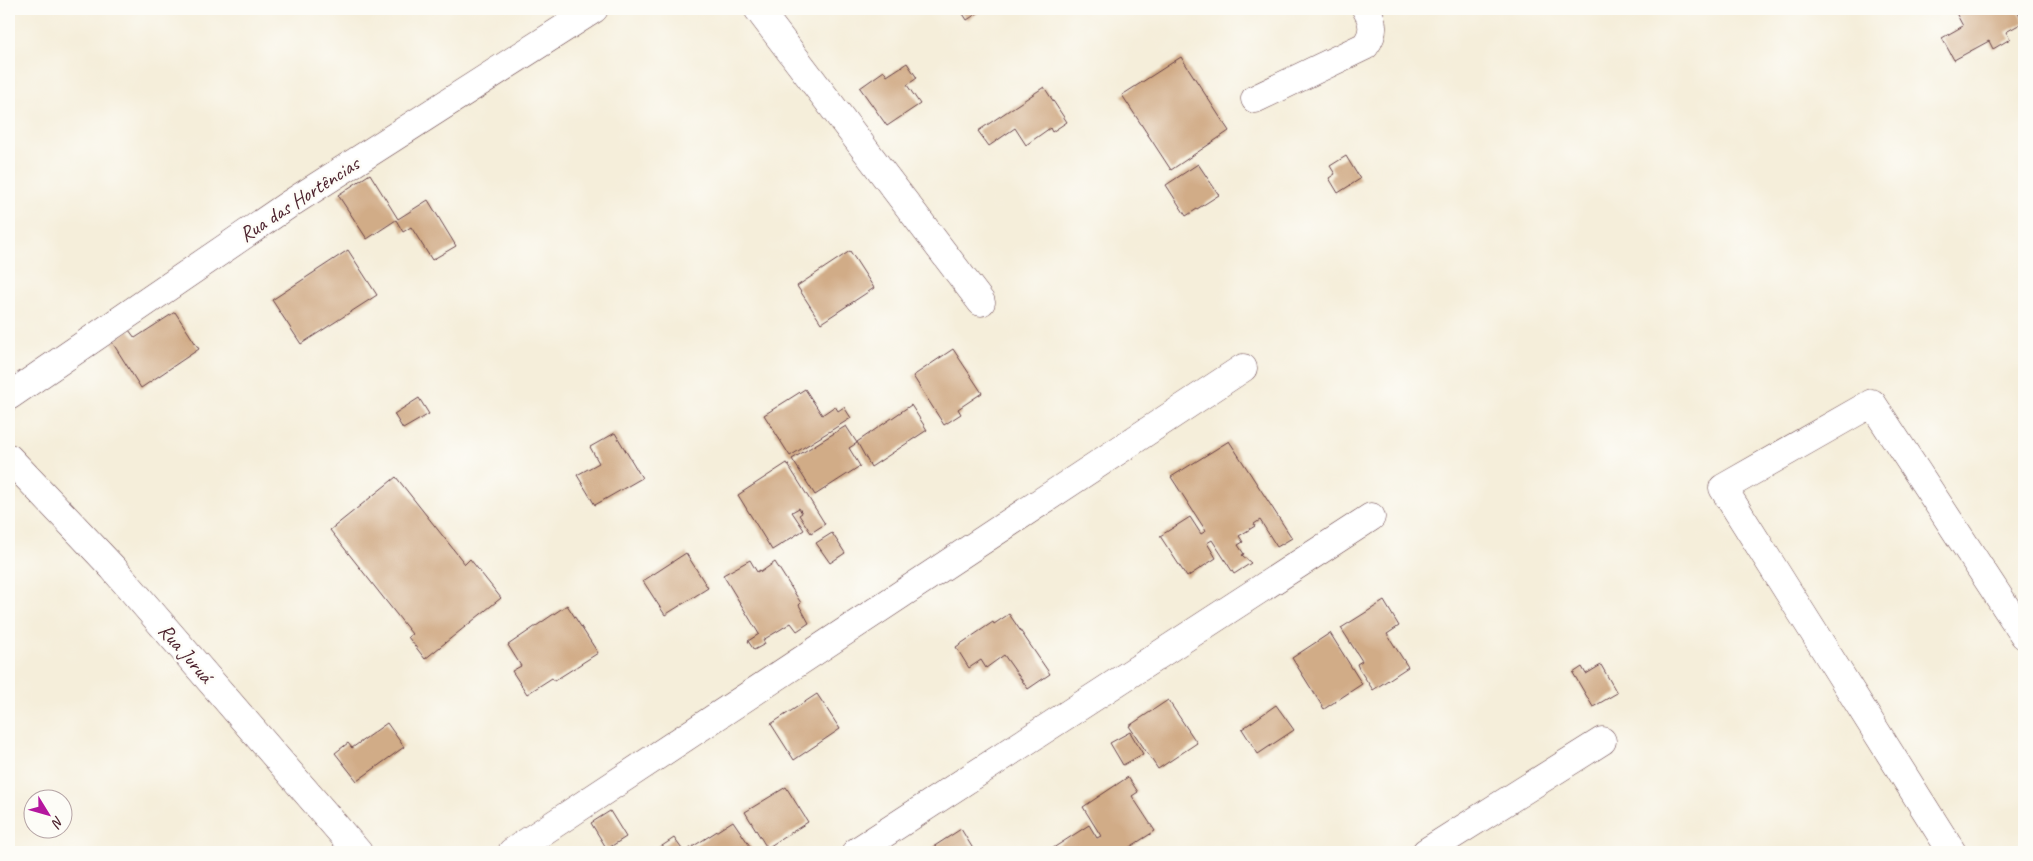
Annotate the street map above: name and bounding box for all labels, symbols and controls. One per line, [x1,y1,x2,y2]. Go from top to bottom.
street label: Rua das Hortências [234,150,365,247]
street label: Rua Juruá [153,618,220,690]
north arrow [22,788,72,838]
text: N [47,813,67,832]

